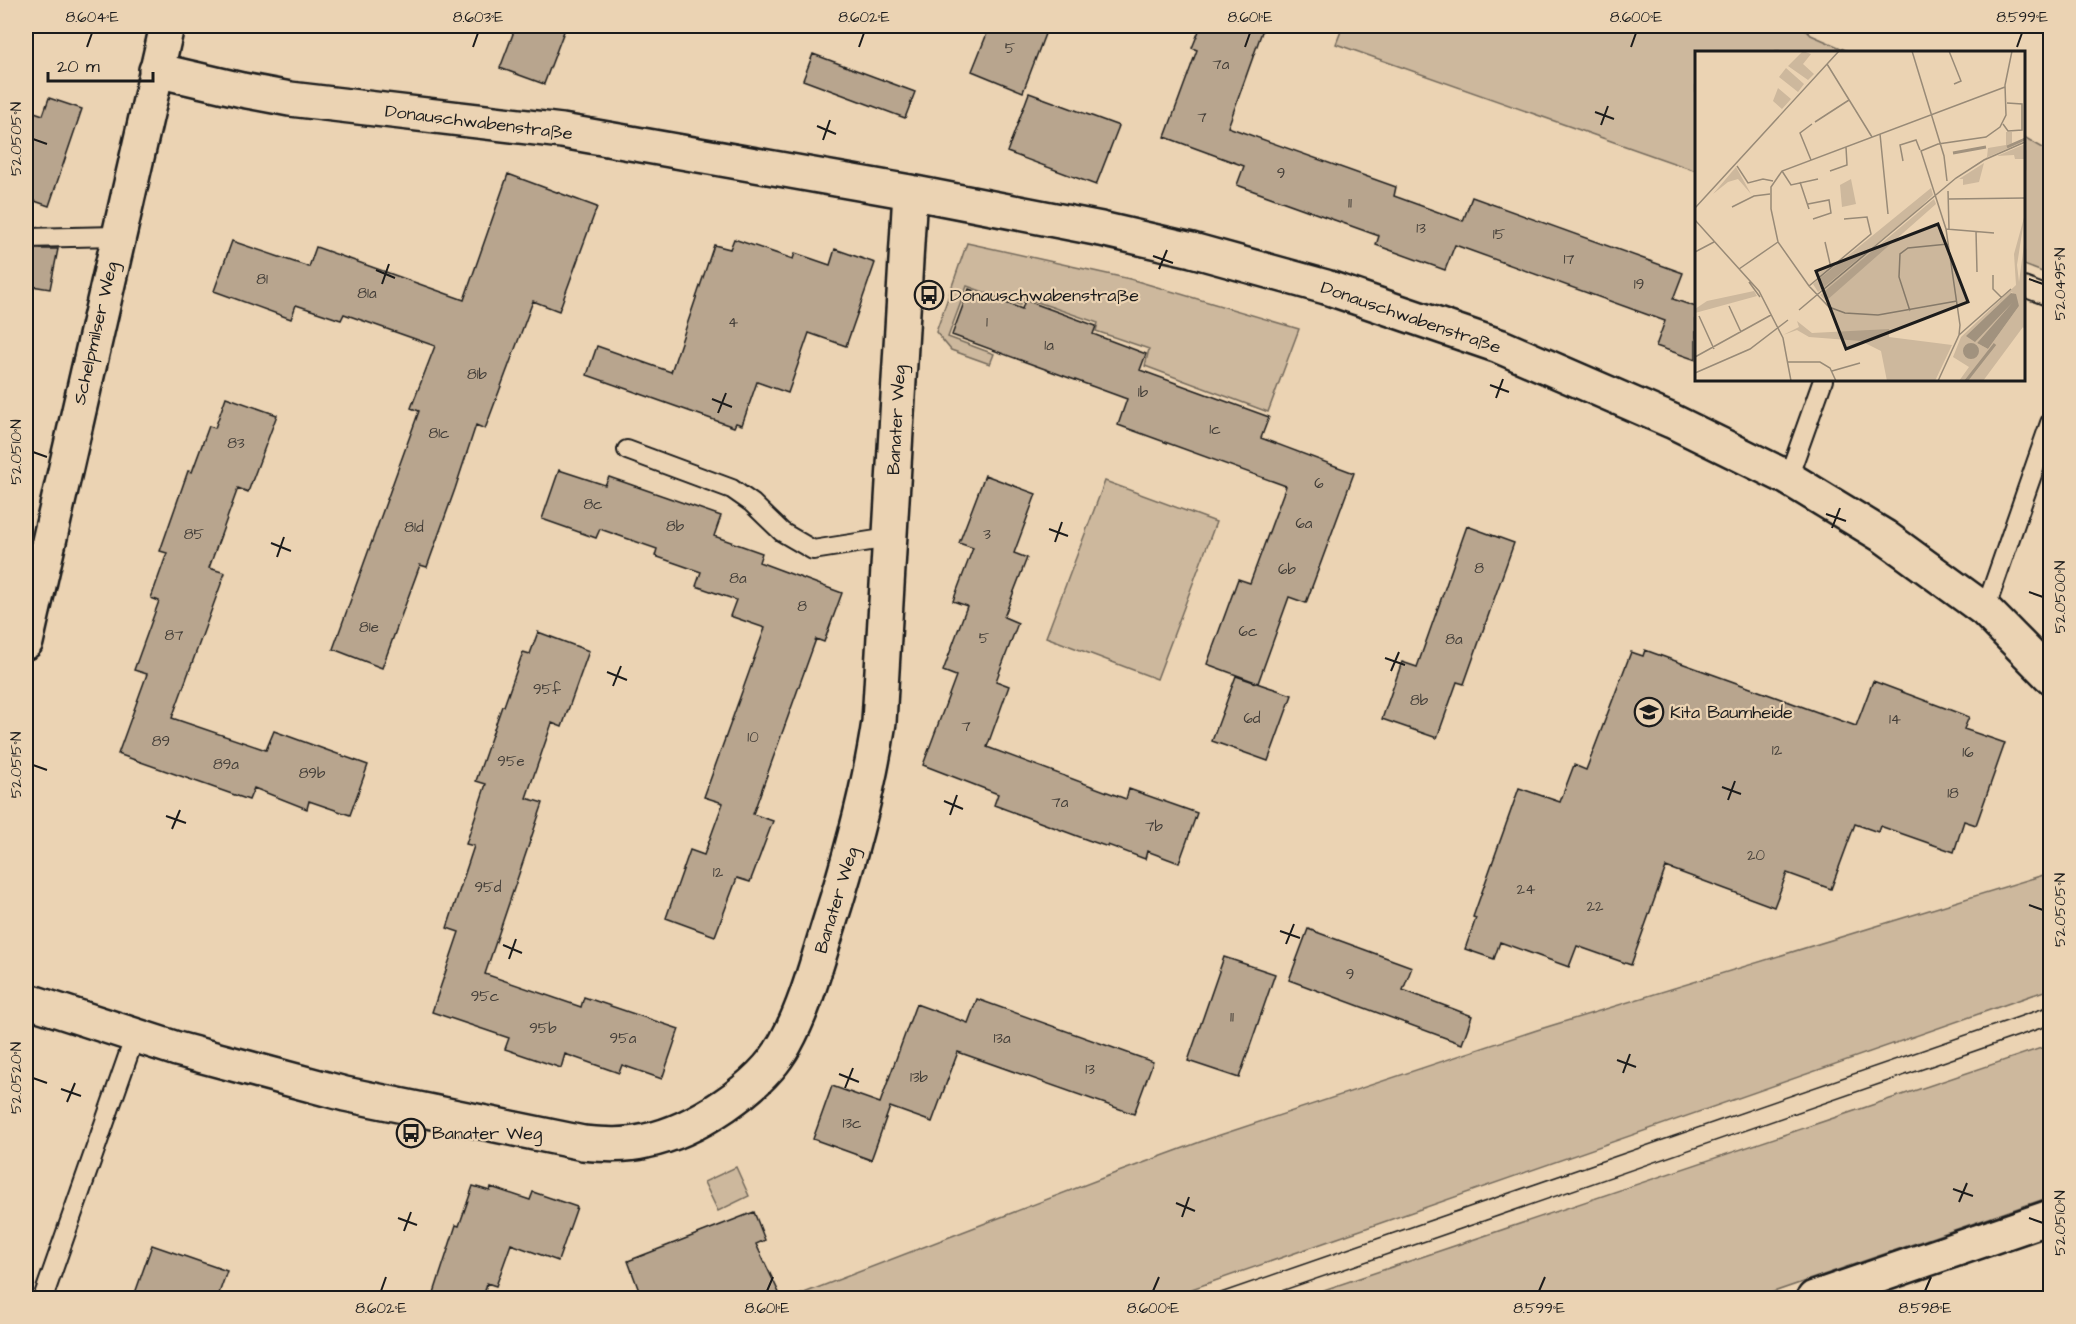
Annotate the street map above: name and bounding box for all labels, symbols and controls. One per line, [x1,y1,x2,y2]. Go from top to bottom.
text: 8.604°E [65,7,119,28]
text: 8.603°E [453,7,503,28]
text: 8.602°E [838,7,890,28]
text: 8.601°E [1228,7,1273,28]
text: 8.600°E [1610,7,1662,28]
text: 8.599°E [1996,7,2048,28]
house number: 5 [1005,38,1016,59]
scale bar [48,45,153,83]
inset map [1695,51,2025,381]
text: 20 m [57,54,100,79]
house number: 7a [1213,54,1230,75]
street label: Donauschwabenstraße [384,99,574,146]
text: 52.0505°N [6,102,27,176]
house number: 7 [1197,107,1207,128]
house number: 9 [1277,163,1285,184]
house number: 11 [1348,193,1352,214]
house number: 13 [1416,218,1426,239]
house number: 15 [1493,224,1506,245]
text: 52.0495°N [2050,248,2071,320]
house number: 17 [1563,249,1575,270]
street label: Schelpmilser Weg [67,259,125,407]
house number: 81 [256,269,268,290]
house number: 19 [1634,274,1644,295]
street label: Donauschwabenstraße [1317,275,1504,360]
bus stop icon: Donauschwabenstraße [913,279,945,311]
house number: 81a [357,283,377,304]
place label: Donauschwabenstraße [950,283,1139,308]
house number: 4 [728,312,738,333]
house number: 1 [986,312,988,333]
house number: 1a [1044,335,1054,356]
house number: 81b [467,364,488,385]
street label: Banater Weg [881,364,913,476]
house number: 1b [1138,382,1149,403]
text: 52.0510°N [6,419,27,485]
house number: 1c [1209,419,1221,440]
house number: 81c [428,423,450,444]
house number: 83 [227,433,245,454]
house number: 6 [1314,473,1324,494]
house number: 8c [583,494,603,515]
house number: 6a [1295,513,1313,534]
house number: 8b [666,516,685,537]
house number: 81d [404,517,424,538]
house number: 85 [184,524,205,545]
house number: 3 [983,524,991,545]
house number: 8 [1474,558,1484,579]
house number: 6b [1278,559,1296,580]
text: 52.0500°N [2050,560,2071,634]
house number: 8a [729,568,747,589]
house number: 8 [797,596,807,617]
house number: 81e [359,617,379,638]
house number: 6c [1239,621,1258,642]
house number: 87 [165,625,183,646]
house number: 5 [979,628,990,649]
house number: 8a [1445,629,1463,650]
house number: 95f [533,679,561,700]
house number: 8b [1410,690,1429,711]
school or university icon: Kita Baumheide [1633,696,1665,728]
place label: Kita Baumheide [1670,700,1793,725]
house number: 6d [1243,708,1261,729]
house number: 14 [1889,709,1901,730]
house number: 7 [961,716,971,737]
house number: 10 [747,727,759,748]
house number: 89 [152,731,170,752]
text: 52.0515°N [6,732,27,798]
house number: 12 [1772,740,1783,761]
house number: 16 [1962,742,1974,763]
house number: 95e [497,751,525,772]
house number: 89a [213,754,239,775]
house number: 89b [299,763,326,784]
house number: 18 [1947,783,1959,804]
house number: 7a [1052,792,1069,813]
house number: 7b [1145,816,1163,837]
street label: Banater Weg [808,844,866,957]
house number: 20 [1747,845,1766,866]
house number: 12 [713,862,724,883]
text: 52.0505°N [2050,873,2071,947]
house number: 95d [475,877,502,898]
house number: 24 [1517,879,1535,900]
house number: 22 [1586,896,1604,917]
house number: 9 [1346,964,1354,985]
house number: 95c [471,986,500,1007]
house number: 11 [1230,1007,1234,1028]
house number: 95b [529,1018,557,1039]
house number: 95a [610,1028,637,1049]
house number: 13a [993,1028,1011,1049]
text: 52.0520°N [6,1042,27,1114]
house number: 13 [1085,1059,1095,1080]
house number: 13b [910,1067,929,1088]
house number: 13c [842,1113,862,1134]
bus stop icon: Banater Weg [395,1117,427,1149]
place label: Banater Weg [432,1121,542,1147]
text: 52.0510°N [2050,1190,2071,1256]
text: 8.602°E [355,1298,407,1319]
text: 8.601°E [745,1298,790,1319]
text: 8.600°E [1127,1298,1179,1319]
text: 8.599°E [1513,1298,1565,1319]
text: 8.598°E [1899,1298,1952,1319]

